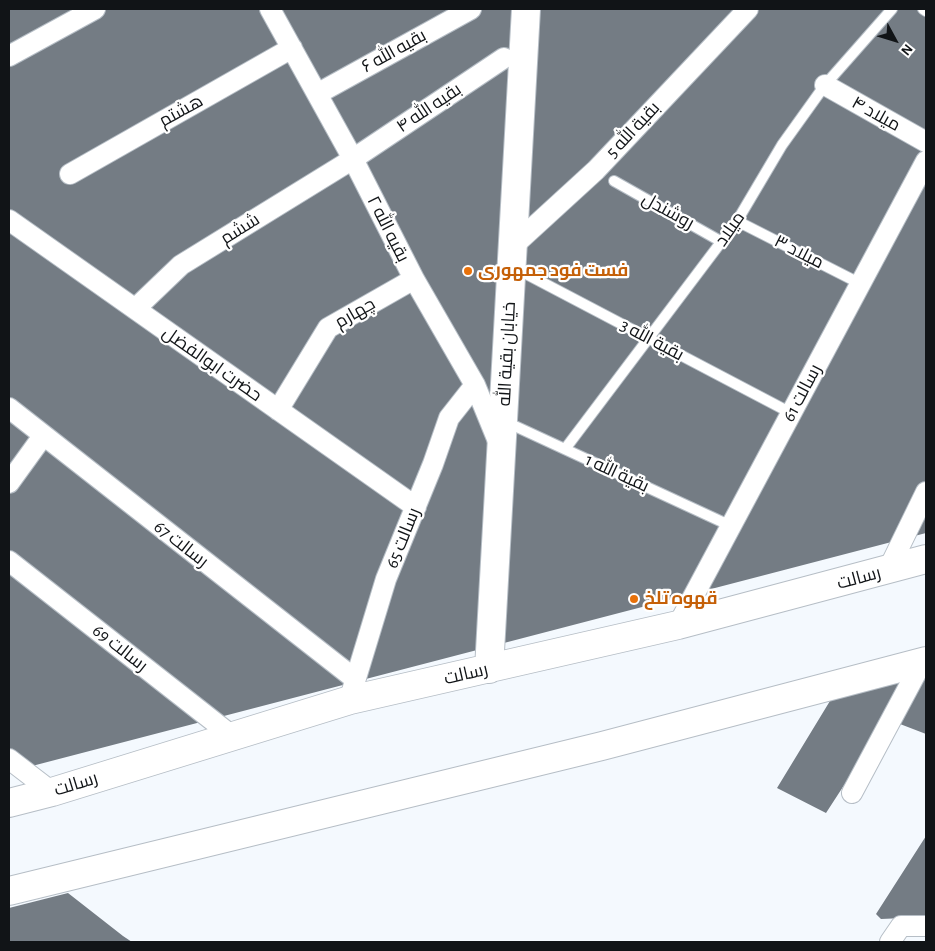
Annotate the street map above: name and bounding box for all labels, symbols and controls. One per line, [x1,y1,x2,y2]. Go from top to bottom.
north arrow [870,15,920,65]
street label: بقیه الله ۶ [358,24,430,78]
text: N [898,41,915,58]
street label: بقیه الله ۴ [392,78,466,138]
street label: هشتم [155,90,207,132]
street label: میلاد ۴ [848,92,904,136]
street label: بقیة الله 5 [601,97,665,163]
street label: روشندل [638,188,698,234]
street label: بقیه الله ۲ [362,192,414,266]
street label: میلاد [710,207,750,251]
street label: ششم [216,209,264,249]
street label: میلاد ۳ [771,230,827,274]
place label: فست فود جمهوری [478,260,628,282]
marker: فست فود جمهوری [462,265,474,277]
street label: چهارم [331,293,379,333]
street label: خیابان بقیة الله [493,301,521,407]
street label: بقیة الله 3 [616,314,688,366]
street label: حضرت ابوالفضل [158,322,266,406]
street label: رسالت 61 [778,360,826,426]
street label: بقیة الله 1 [582,449,652,497]
street label: رسالت 65 [381,504,425,572]
street label: رسالت 67 [149,516,213,572]
street label: رسالت [835,562,883,594]
place label: قهوه تلخ [644,588,718,610]
marker: قهوه تلخ [628,593,640,605]
street label: رسالت 69 [88,620,152,676]
street label: رسالت [442,658,490,690]
street label: رسالت [52,767,100,801]

